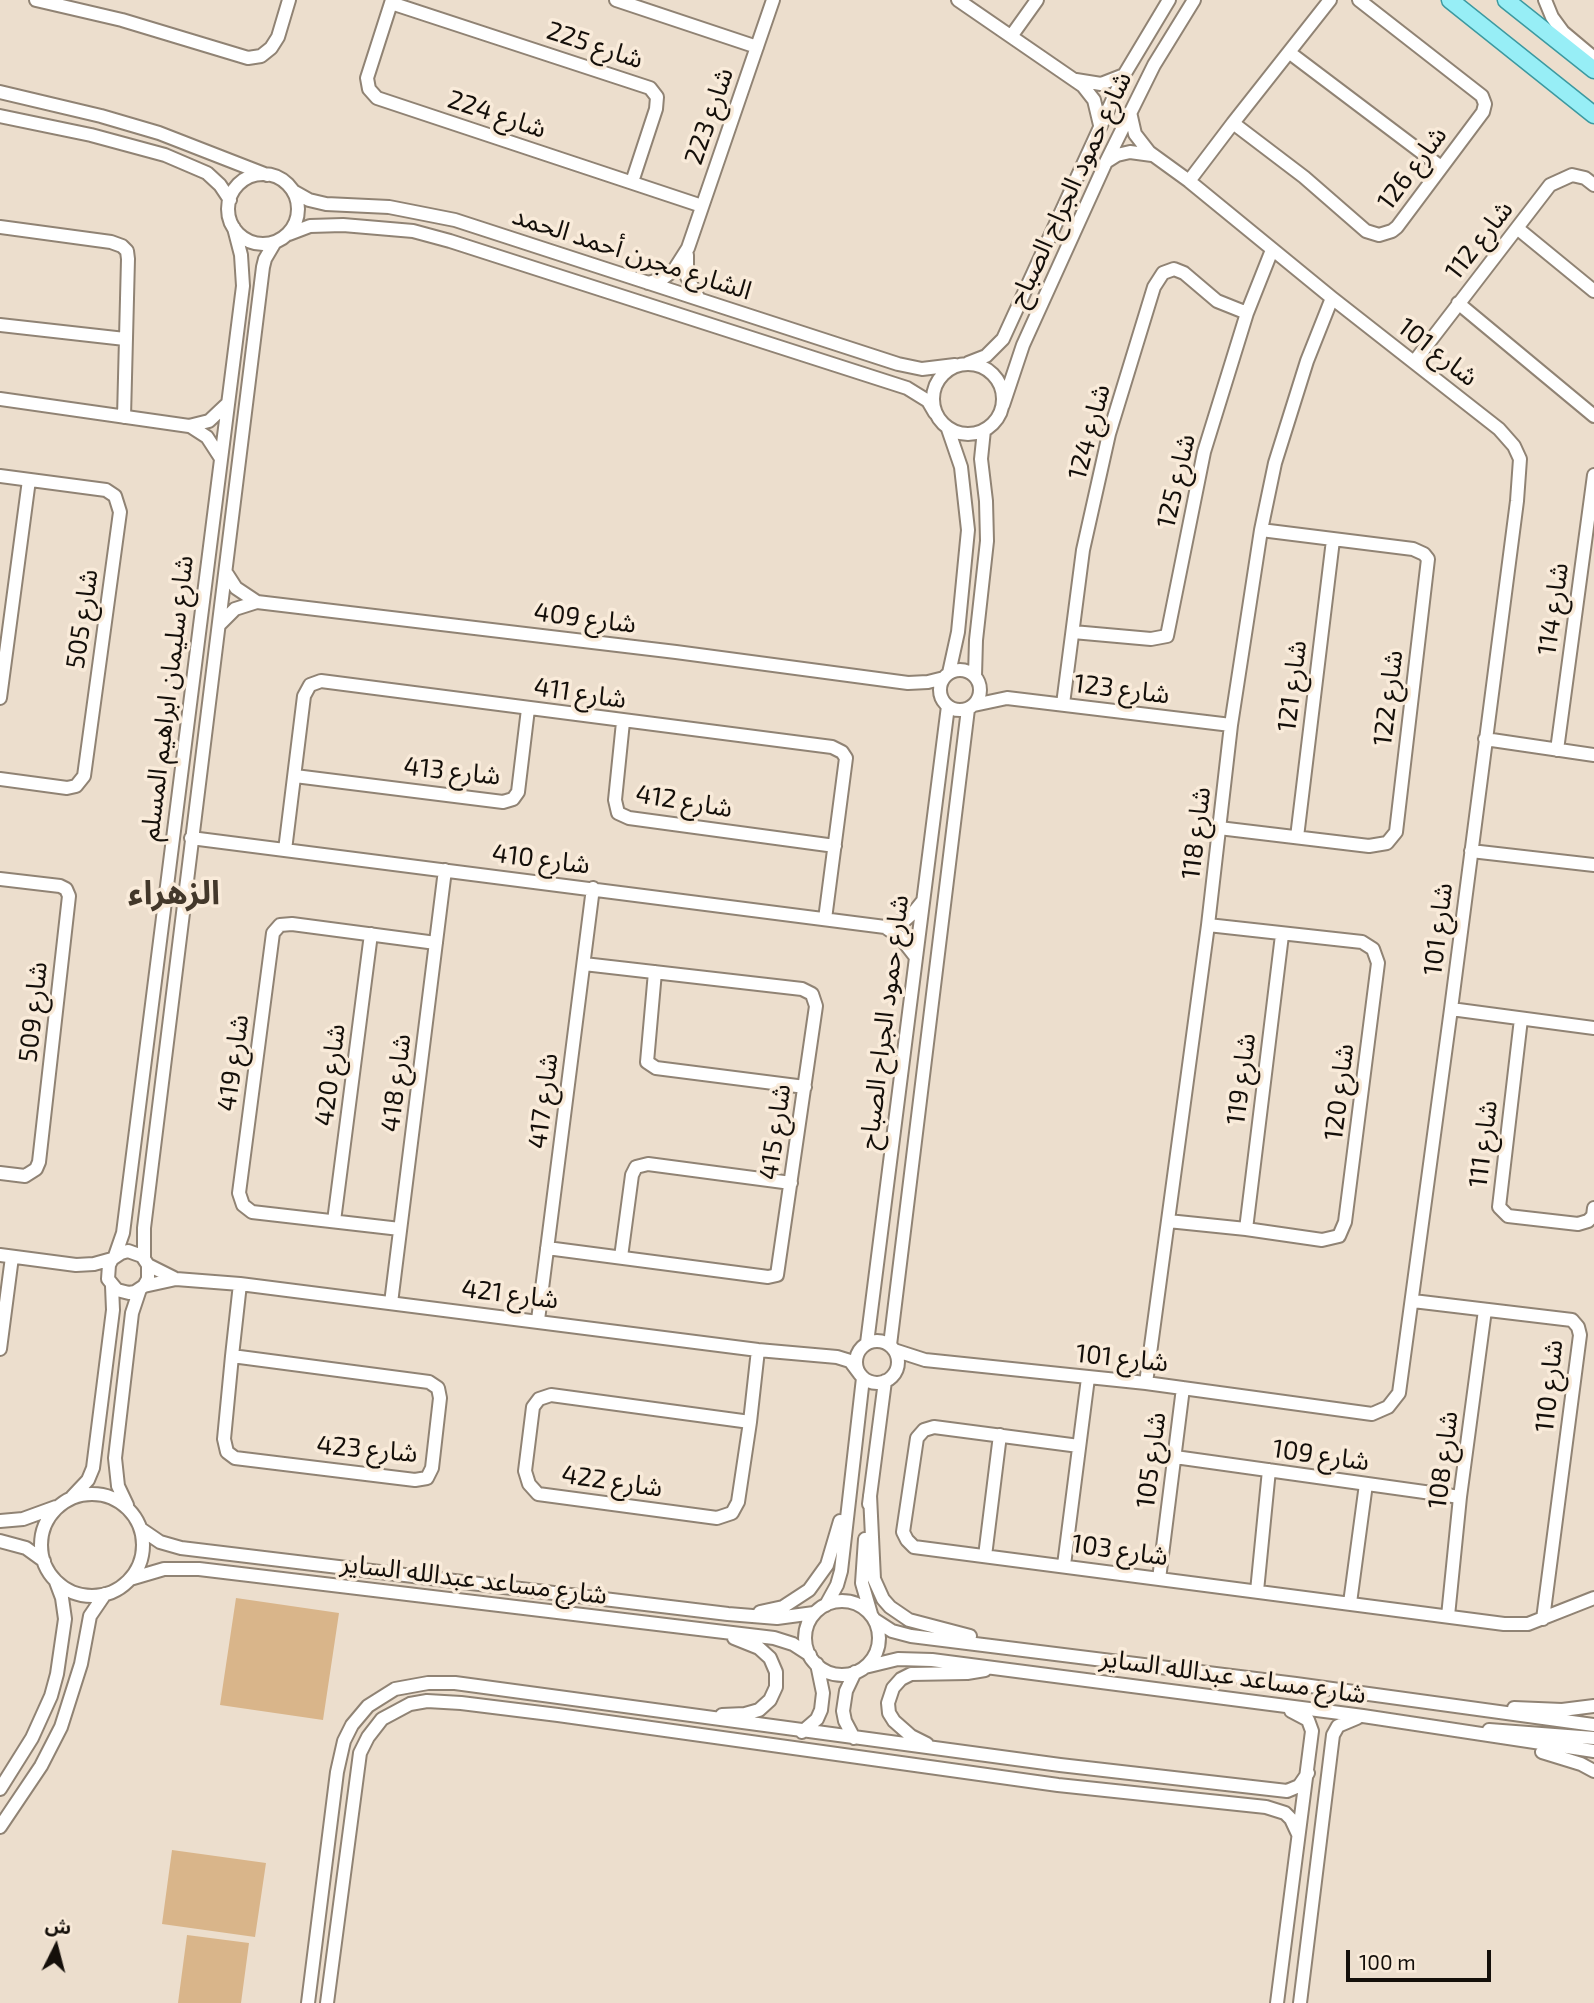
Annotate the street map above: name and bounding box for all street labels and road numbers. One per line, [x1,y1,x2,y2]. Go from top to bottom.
street label: شارع 225 [543,15,647,75]
street label: شارع 223 [678,64,740,168]
street label: شارع حمود الجراح الصباح [1002,67,1138,311]
street label: شارع 224 [444,83,550,145]
street label: شارع 126 [1371,120,1453,216]
street label: شارع 112 [1438,194,1520,286]
street label: الشارع مجرن أحمد الحمد [508,200,756,306]
street label: شارع 101 [1392,311,1484,393]
street label: شارع 124 [1061,381,1117,483]
street label: شارع 125 [1150,431,1202,531]
street label: شارع سليمان ابراهيم المسلم [134,554,200,842]
street label: شارع 114 [1531,561,1575,657]
street label: شارع 505 [60,567,104,671]
street label: شارع 409 [532,596,638,640]
street label: شارع 121 [1271,639,1313,733]
street label: شارع 122 [1367,648,1409,748]
street label: شارع 123 [1073,668,1171,710]
street label: شارع 411 [532,671,628,715]
street label: شارع 413 [402,750,502,792]
street label: شارع 412 [633,778,735,824]
street label: شارع 118 [1175,785,1217,881]
street label: شارع 410 [490,838,592,880]
street label: شارع 101 [1417,881,1459,977]
street label: شارع حمود الجراح الصباح [853,893,915,1151]
street label: شارع 509 [12,960,54,1064]
street label: شارع 419 [211,1012,255,1114]
street label: شارع 420 [308,1022,352,1128]
street label: شارع 119 [1220,1031,1262,1127]
street label: شارع 418 [375,1032,417,1134]
street label: شارع 120 [1318,1042,1360,1142]
street label: شارع 417 [522,1051,564,1151]
street label: شارع 415 [753,1082,797,1182]
street label: شارع 111 [1462,1099,1504,1189]
street label: شارع 421 [460,1273,560,1315]
street label: شارع 101 [1074,1338,1170,1378]
street label: شارع 110 [1529,1338,1569,1434]
street label: شارع 108 [1422,1409,1464,1511]
street label: شارع 105 [1130,1410,1172,1510]
street label: شارع 423 [315,1429,419,1469]
street label: شارع 109 [1271,1433,1371,1477]
street label: شارع 422 [559,1458,665,1504]
street label: شارع 103 [1070,1528,1170,1572]
street label: شارع مساعد عبدالله الساير [339,1547,609,1611]
street label: شارع مساعد عبدالله الساير [1098,1642,1368,1710]

